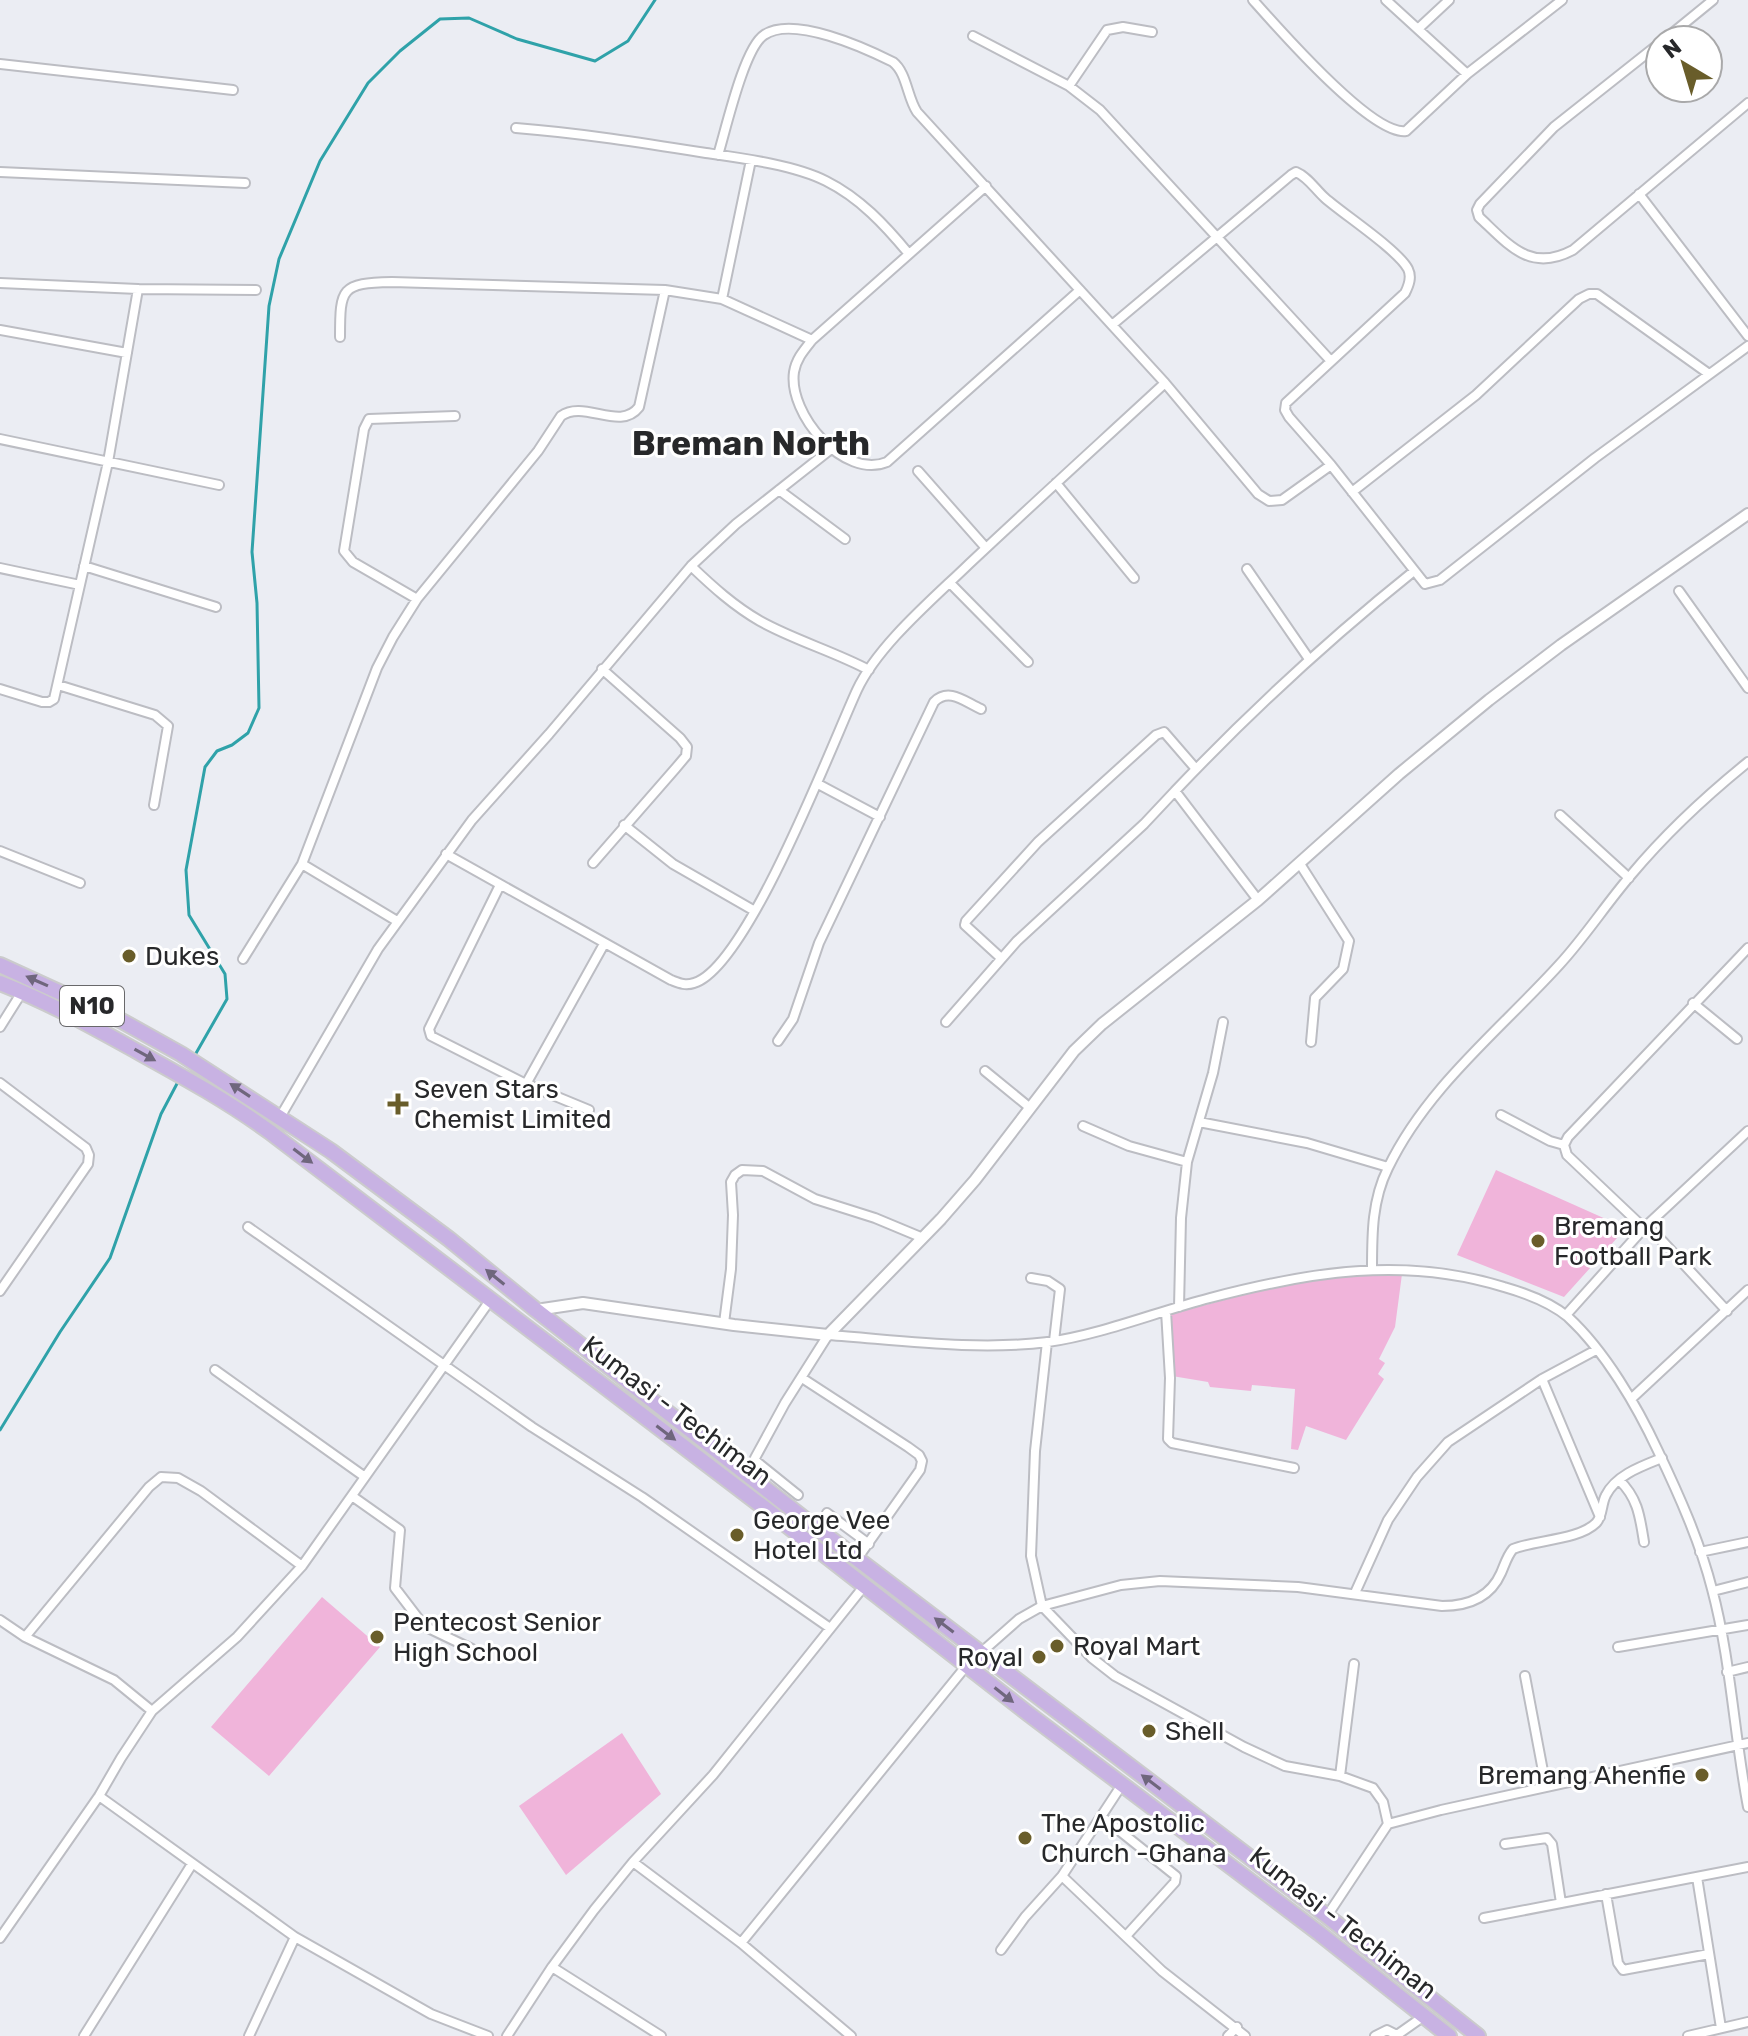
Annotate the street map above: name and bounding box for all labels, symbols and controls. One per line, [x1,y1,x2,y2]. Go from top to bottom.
north arrow [1644,24,1724,104]
text: N [1657,33,1687,64]
district label: Breman North [632,423,870,464]
place label: Dukes [145,941,219,972]
marker: Dukes [120,947,138,965]
one-way arrow [25,974,49,987]
road number: N10 [60,986,124,1026]
one-way arrow [134,1048,156,1062]
place label: Seven Stars Chemist Limited [414,1074,611,1135]
one-way arrow [230,1083,251,1098]
marker: Seven Stars Chemist Limited [389,1095,407,1113]
one-way arrow [293,1148,313,1164]
place label: Bremang Football Park [1554,1211,1712,1272]
marker: Bremang Football Park [1529,1232,1547,1250]
one-way arrow [485,1269,505,1286]
street label: Kumasi - Techiman [576,1330,778,1492]
one-way arrow [656,1424,676,1440]
place label: George Vee Hotel Ltd [753,1505,890,1566]
marker: George Vee Hotel Ltd [728,1526,746,1544]
place label: Pentecost Senior High School [393,1607,601,1668]
one-way arrow [934,1618,954,1634]
marker: Pentecost Senior High School [368,1628,386,1646]
place label: Royal Mart [1073,1631,1200,1662]
marker: Royal Mart [1048,1637,1066,1655]
place label: Royal [957,1642,1023,1673]
marker: Royal [1030,1648,1048,1666]
one-way arrow [994,1686,1014,1702]
place label: Shell [1165,1716,1224,1747]
marker: Shell [1140,1722,1158,1740]
place label: Bremang Ahenfie [1478,1760,1686,1791]
marker: Bremang Ahenfie [1693,1766,1711,1784]
one-way arrow [1141,1774,1161,1790]
place label: The Apostolic Church -Ghana [1041,1808,1227,1869]
marker: The Apostolic Church -Ghana [1016,1829,1034,1847]
street label: Kumasi - Techiman [1243,1840,1443,2006]

